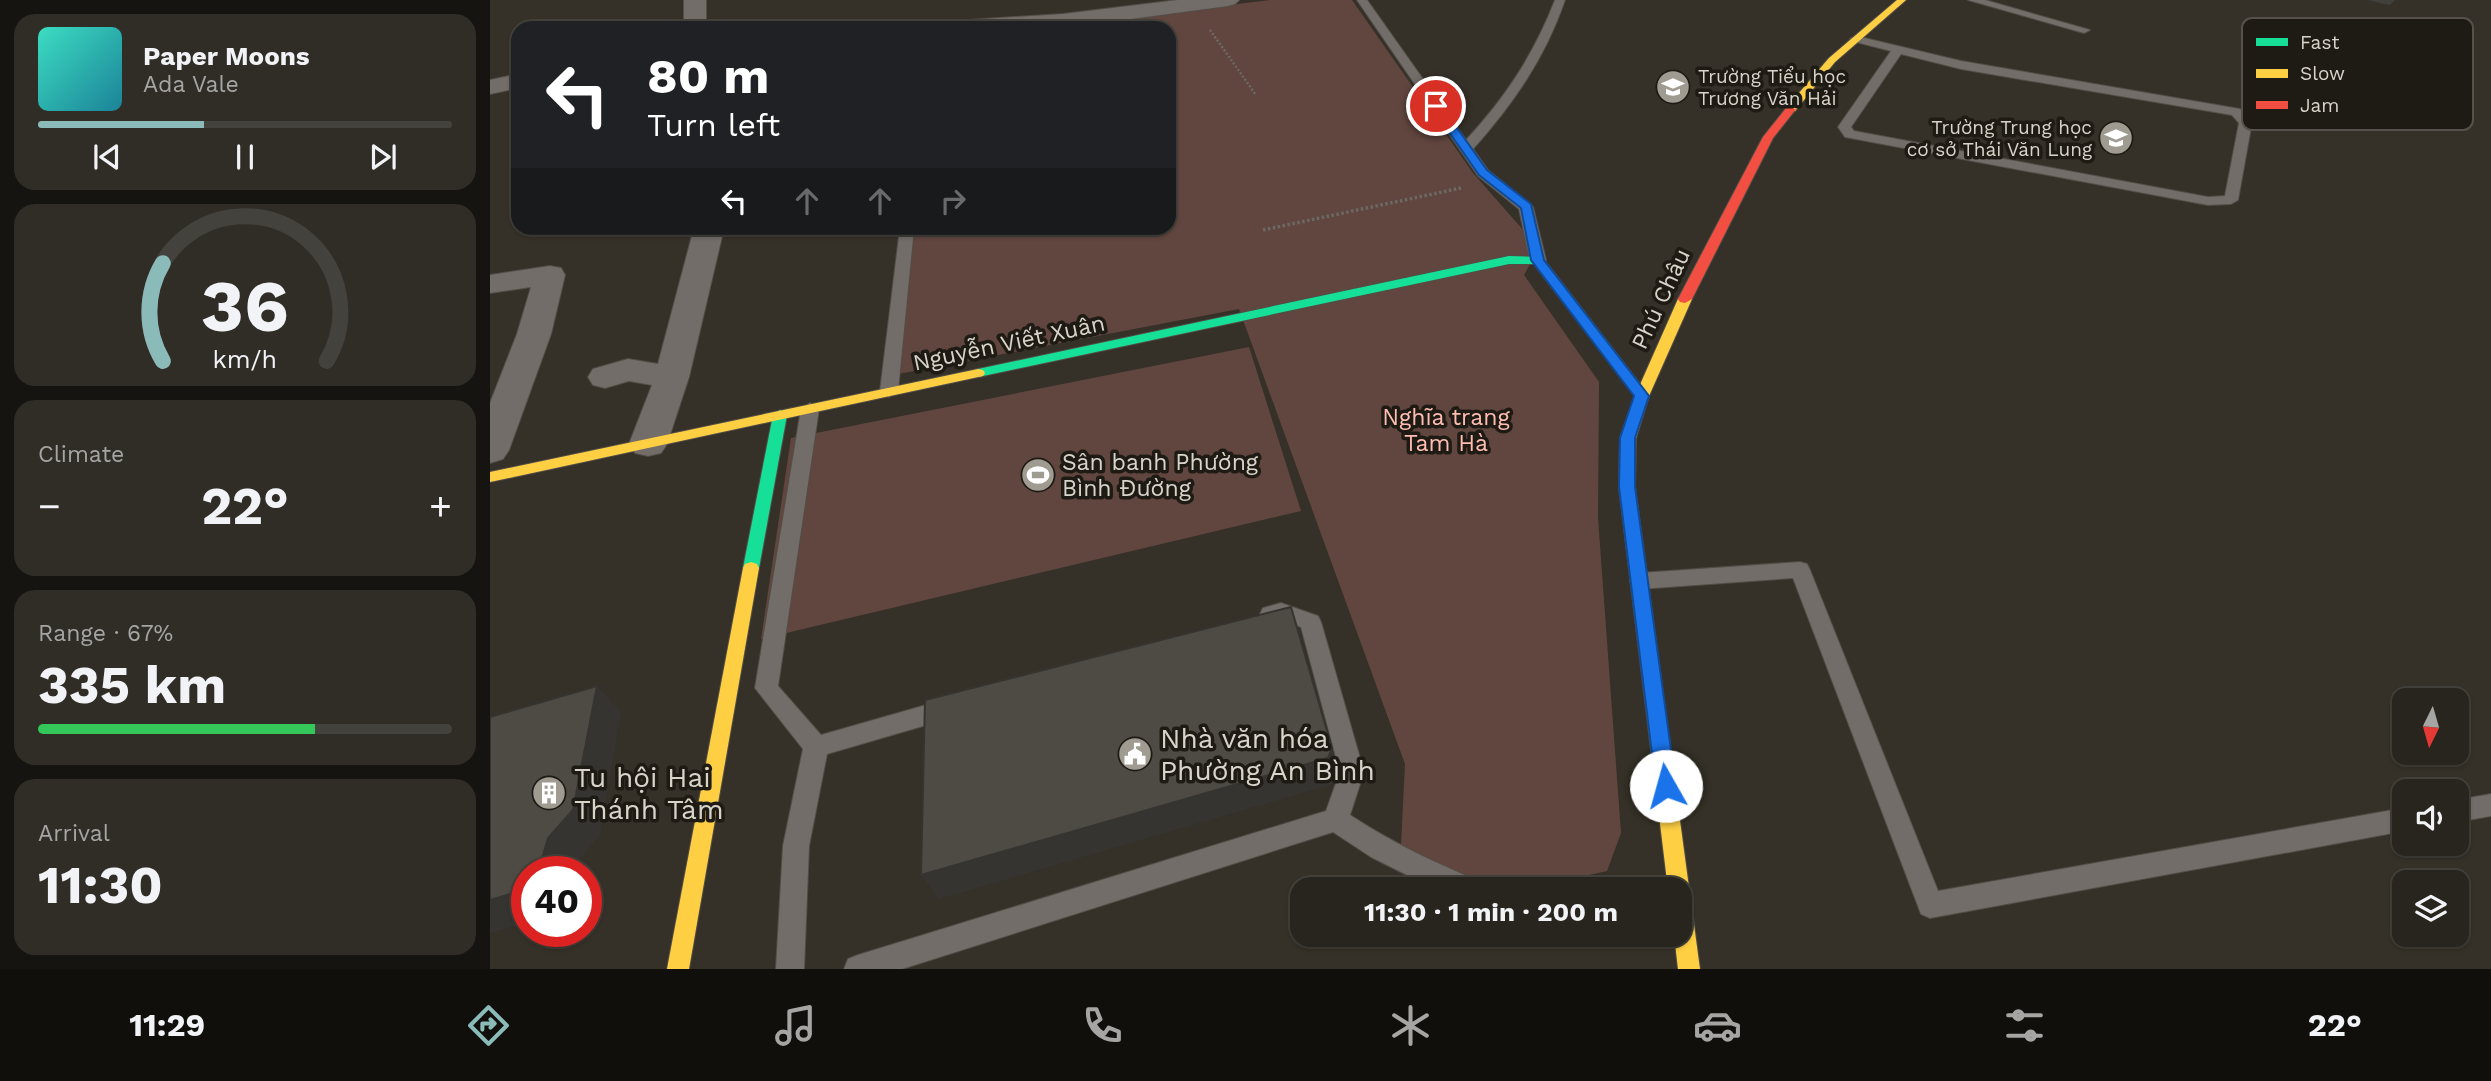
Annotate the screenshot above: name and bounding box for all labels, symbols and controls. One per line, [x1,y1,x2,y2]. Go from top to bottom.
legend [2242,18,2473,130]
text: Fast [2300,31,2339,54]
text: Paper Moons [143,41,310,71]
text: 80 m [647,47,769,105]
icon: left [532,49,623,140]
text: Slow [2300,62,2345,85]
place label: Trường Tiểu học Trương Văn Hải [1698,65,1846,110]
school or university icon: Trường Tiểu học Trương Văn Hải [1654,68,1692,106]
text: Ada Vale [143,71,239,98]
pin [1406,76,1466,136]
icon: arrive [1417,87,1455,125]
text: Jam [2300,94,2339,117]
text: Turn left [647,106,780,144]
place label: Trường Trung học cơ sở Thái Văn Lung [1907,116,2093,161]
school or university icon: Trường Trung học cơ sở Thái Văn Lung [2097,119,2135,157]
icon: previous [88,138,126,176]
icon: pause [226,138,264,176]
icon: next [364,138,402,176]
icon: left [715,182,753,220]
icon: ahead [788,182,826,220]
icon: ahead [861,182,899,220]
icon: right [934,182,972,220]
street label: Phú Châu [1626,245,1696,353]
text: 36 [201,263,289,349]
street label: Nguyễn Viết Xuân [910,309,1107,377]
text: km/h [213,345,277,374]
park label: Nghĩa trang Tam Hà [1382,404,1510,457]
text: Climate [38,441,124,468]
place label: Sân banh Phường Bình Đường [1062,449,1259,502]
sports icon: Sân banh Phường Bình Đường [1019,456,1057,494]
text: 22° [201,476,289,537]
text: − [38,484,61,528]
text: + [429,484,452,528]
text: Range · 67% [38,620,173,647]
text: 335 km [38,655,226,716]
north arrow [2392,688,2469,765]
map controls [2392,688,2469,947]
place label: Nhà văn hóa Phường An Bình [1160,722,1375,787]
public building icon: Nhà văn hóa Phường An Bình [1116,735,1154,773]
position arrow [1629,749,1703,823]
place label: Tu hội Hai Thánh Tâm [574,761,724,826]
building icon: Tu hội Hai Thánh Tâm [530,774,568,812]
button: sound [2392,779,2469,856]
text: Arrival [38,820,110,847]
text: 11:30 [38,855,163,916]
speed limit sign: 40 [511,856,602,947]
button: layers [2392,870,2469,947]
text: 11:30 · 1 min · 200 m [1364,897,1618,927]
icon: directions [464,1001,513,1050]
icon: music [771,1001,820,1050]
icon: phone [1078,1001,1127,1050]
icon: climate [1386,1001,1435,1050]
icon: car [1693,1001,1742,1050]
icon: filters [2000,1001,2049,1050]
text: 11:29 [129,1006,205,1044]
text: 22° [2308,1006,2362,1044]

